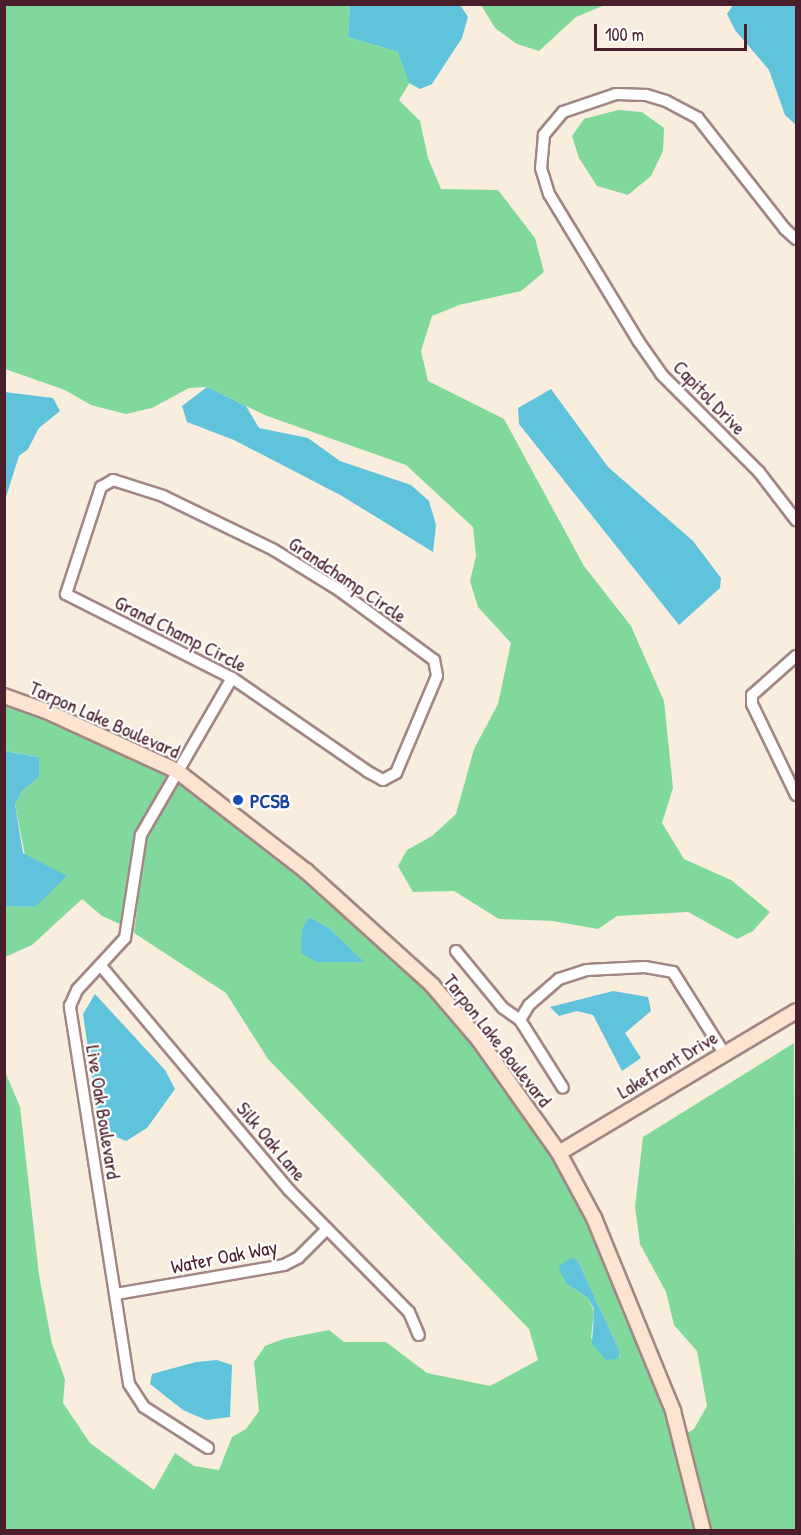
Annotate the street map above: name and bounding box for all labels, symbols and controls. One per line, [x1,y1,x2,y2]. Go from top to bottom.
scale bar [597,12,750,50]
text: 100 m [605,22,644,47]
street label: Capitol Drive [669,355,751,439]
street label: Grandchamp Circle [285,531,411,627]
street label: Grand Champ Circle [111,589,251,677]
street label: Tarpon Lake Boulevard [26,675,184,763]
place label: PCSB [250,788,290,812]
marker: PCSB [231,793,245,807]
street label: Tarpon Lake Boulevard [439,969,557,1111]
street label: Lakefront Drive [613,1025,721,1103]
street label: Live Oak Boulevard [82,1043,126,1181]
street label: Silk Oak Lane [232,1097,312,1185]
street label: Water Oak Way [169,1234,279,1278]

